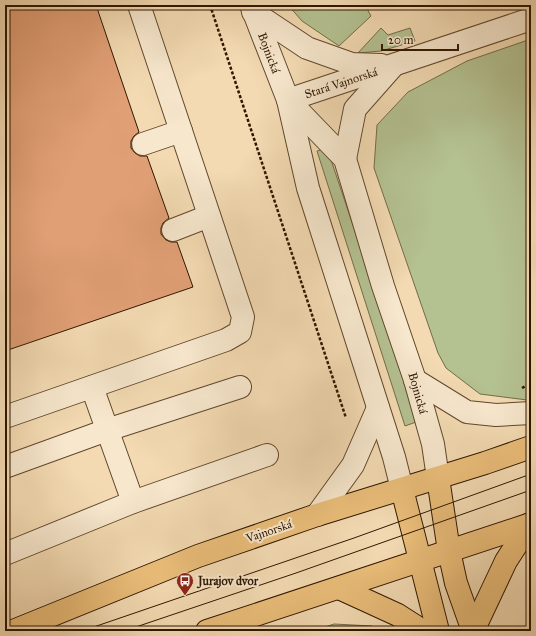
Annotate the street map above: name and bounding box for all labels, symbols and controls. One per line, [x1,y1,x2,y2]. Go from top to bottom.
scale bar [382,26,458,52]
street label: Bojnická [255,31,283,76]
text: 20 m [388,33,414,47]
street label: Stará Vajnorská [303,64,380,101]
street label: Bojnická [405,371,431,416]
street label: Vajnorská [243,516,295,546]
bus stop icon: Jurajov dvor [175,571,195,596]
place label: Jurajov dvor [196,574,259,589]

